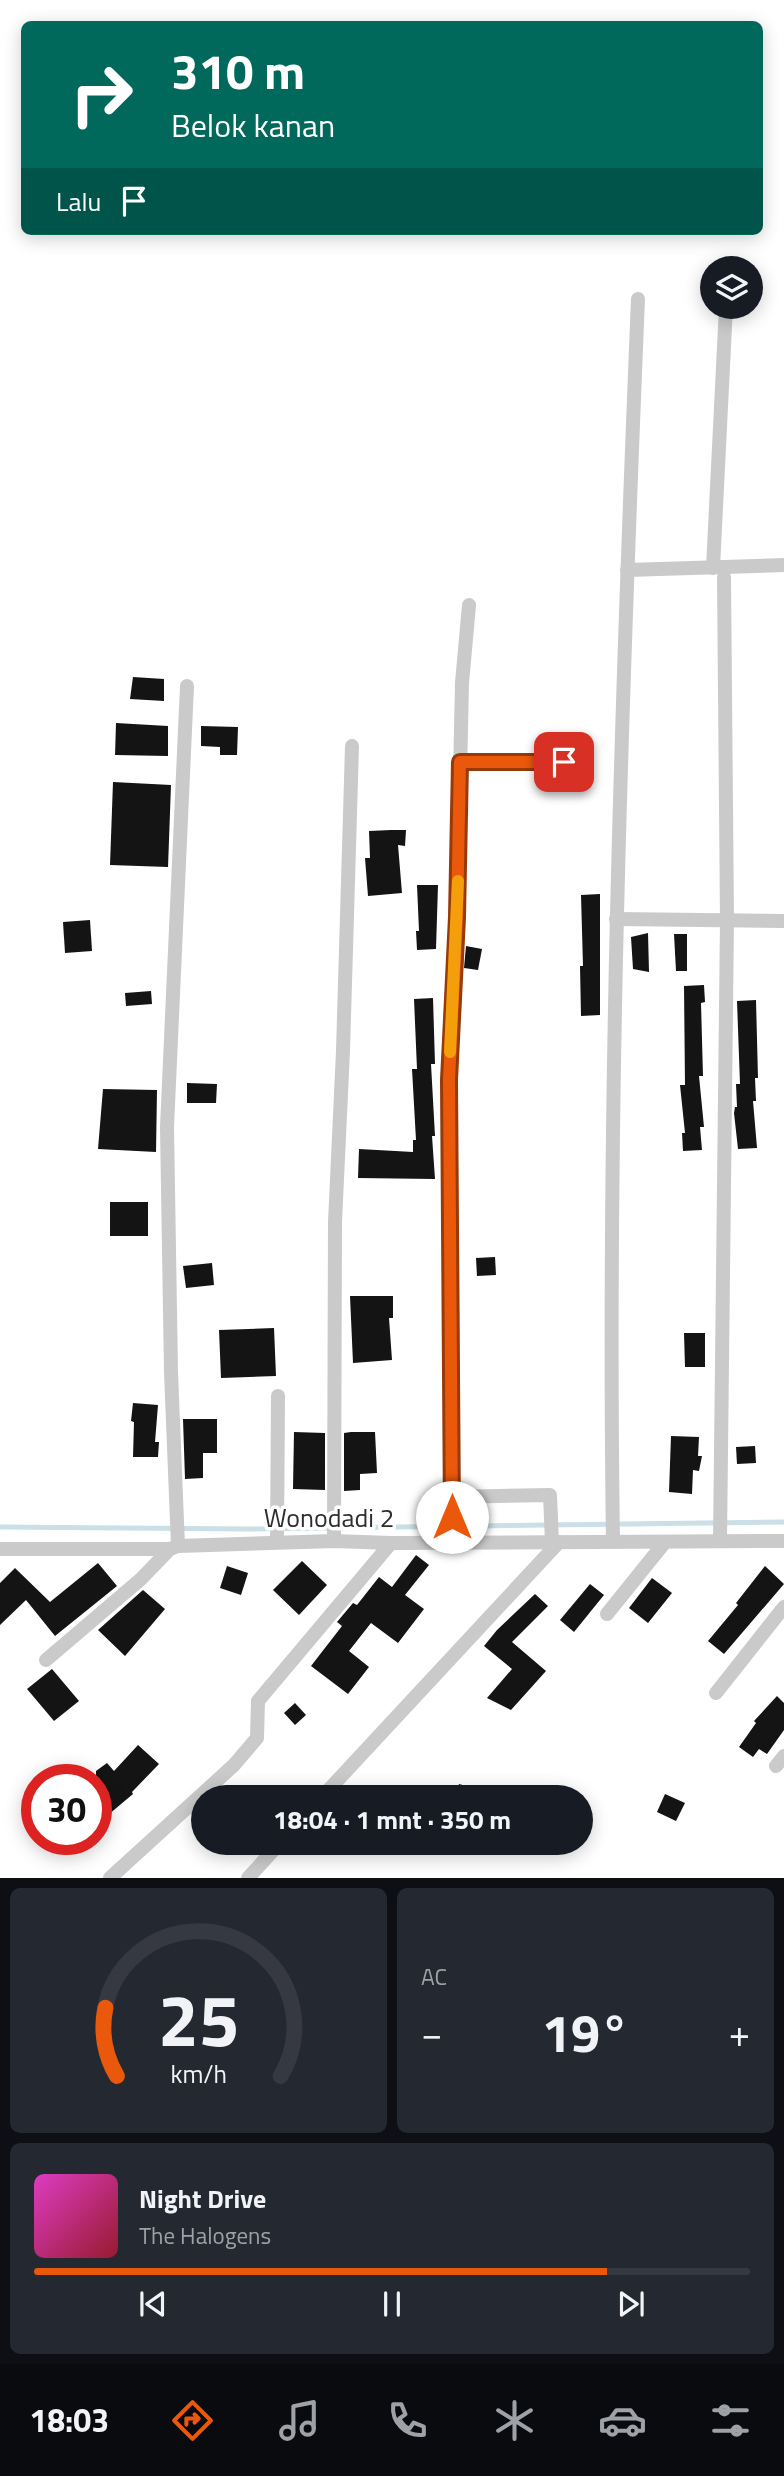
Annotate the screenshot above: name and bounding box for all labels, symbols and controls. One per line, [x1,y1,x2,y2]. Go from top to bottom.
text: 310 m [171,33,305,108]
icon: right [56,49,147,140]
text: Belok kanan [171,101,335,149]
text: Lalu [56,182,101,221]
icon: arrive [115,182,153,220]
map controls [700,256,763,319]
button: layers [700,256,763,319]
pin [534,732,594,792]
icon: arrive [545,743,583,781]
position arrow [415,1480,489,1554]
street label: Wonodadi 2 [264,1498,394,1537]
speed limit sign: 30 [21,1764,112,1855]
text: 18:04 · 1 mnt · 350 m [273,1800,511,1839]
text: AC [421,1959,447,1994]
text: 25 [158,1965,239,2075]
text: 19° [542,1993,629,2072]
text: − [421,2004,442,2062]
text: + [729,2004,750,2062]
text: km/h [170,2055,227,2093]
text: Night Drive [139,2179,266,2218]
text: The Halogens [139,2218,271,2253]
icon: previous [134,2285,172,2323]
icon: pause [373,2285,411,2323]
icon: next [612,2285,650,2323]
text: 18:03 [29,2396,109,2444]
icon: directions [168,2396,217,2445]
icon: music [275,2396,324,2445]
icon: phone [383,2396,432,2445]
icon: climate [490,2396,539,2445]
icon: car [598,2396,647,2445]
icon: filters [706,2396,755,2445]

